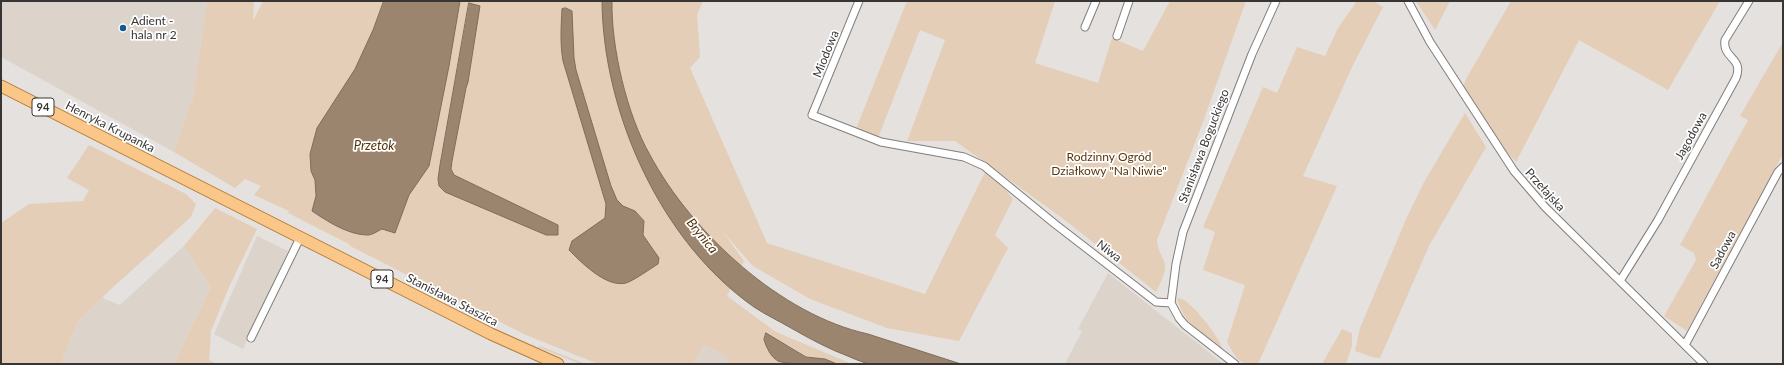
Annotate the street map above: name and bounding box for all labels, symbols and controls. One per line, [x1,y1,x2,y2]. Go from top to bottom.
place label: Adient - hala nr 2 [131,14,177,42]
marker: Adient - hala nr 2 [118,23,128,33]
street label: Miodowa [810,28,842,80]
street label: Stanisława Boguckiego [1176,87,1232,205]
road number: 94 [32,98,54,116]
street label: Henryka Krupanka [63,98,157,156]
street label: Jagodowa [1672,110,1710,162]
water label: Przetok [354,138,394,154]
park label: Rodzinny Ogród Działkowy "Na Niwie" [1051,150,1167,178]
street label: Przełajska [1522,166,1568,214]
water label: Brynica [683,215,721,257]
street label: Sadowa [1707,228,1739,272]
street label: Niwa [1094,237,1124,265]
road number: 94 [371,270,393,288]
street label: Stanisława Staszica [404,271,500,329]

